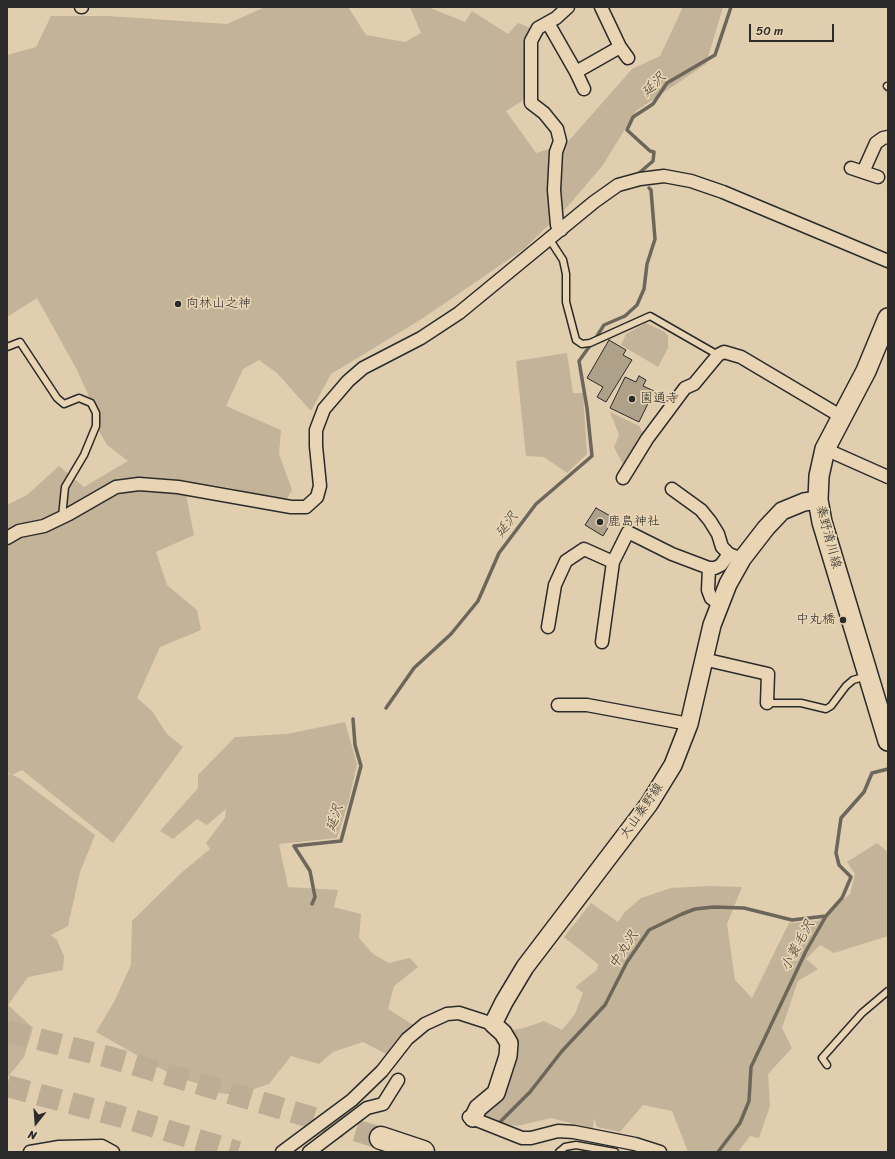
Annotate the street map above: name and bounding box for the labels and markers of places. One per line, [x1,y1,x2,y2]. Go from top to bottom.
place label: 向林山之神 [186,296,251,312]
marker: 向林山之神 [173,299,183,309]
place label: 園通寺 [640,391,679,407]
marker: 園通寺 [627,394,637,404]
place label: 鹿島神社 [608,514,660,530]
marker: 鹿島神社 [595,517,605,527]
place label: 中丸橋 [796,612,835,628]
marker: 中丸橋 [838,615,848,625]

